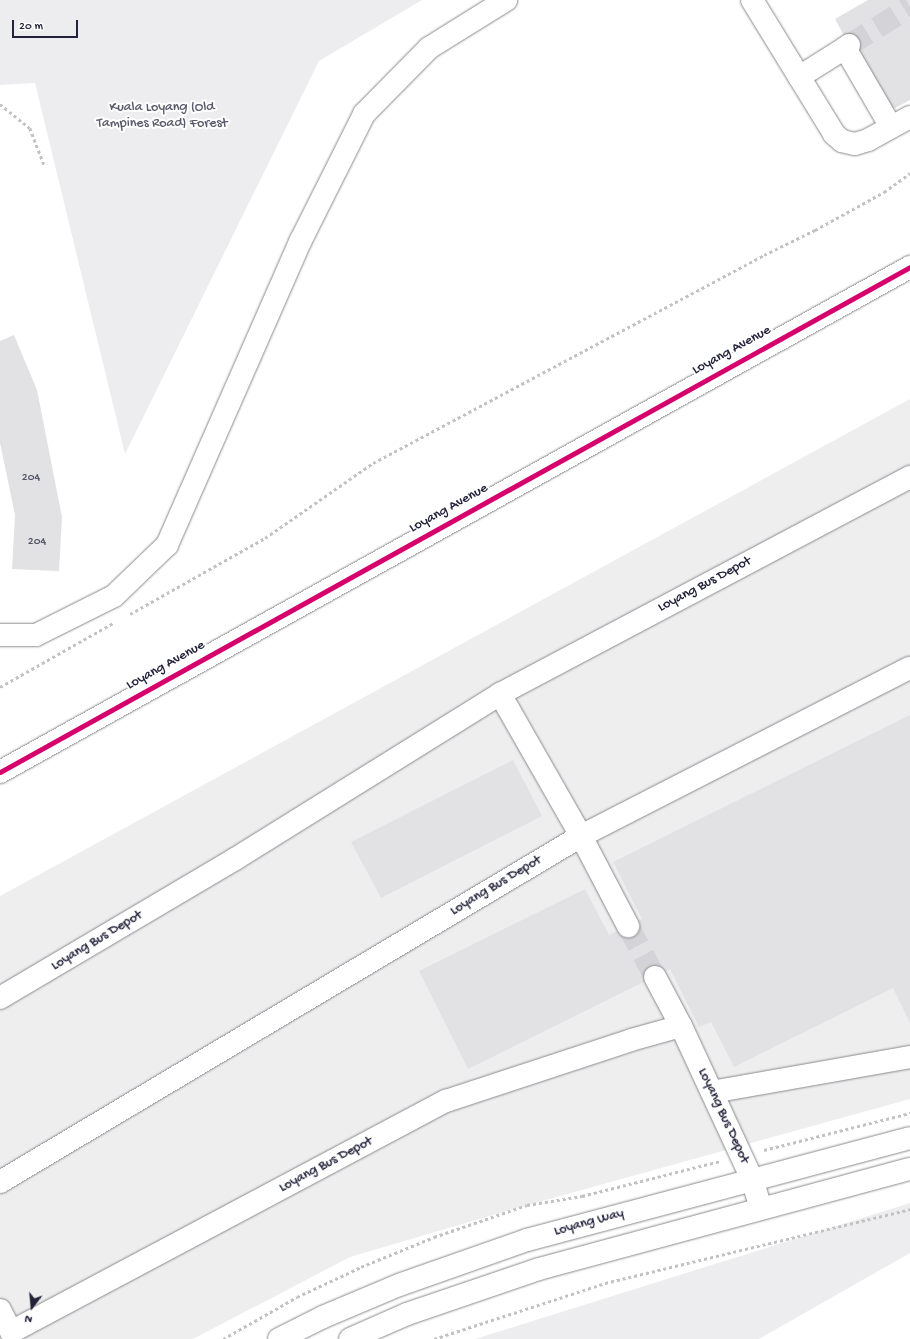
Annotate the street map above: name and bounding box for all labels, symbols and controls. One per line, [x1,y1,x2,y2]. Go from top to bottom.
scale bar [14,12,80,38]
text: 20 m [19,20,43,34]
park label: Kuala Loyang (Old Tampines Road) Forest [97,100,227,132]
street label: Loyang Avenue [690,323,774,379]
house number: 204 [22,472,40,486]
street label: Loyang Avenue [407,481,491,537]
house number: 204 [28,536,46,550]
street label: Loyang Bus Depot [655,553,755,617]
street label: Loyang Avenue [124,638,208,694]
street label: Loyang Bus Depot [447,852,545,920]
street label: Loyang Bus Depot [48,907,146,975]
street label: Loyang Bus Depot [694,1066,752,1166]
street label: Loyang Bus Depot [276,1133,376,1197]
street label: Loyang Way [552,1206,626,1240]
north arrow [12,1287,52,1327]
text: N [24,1312,34,1325]

